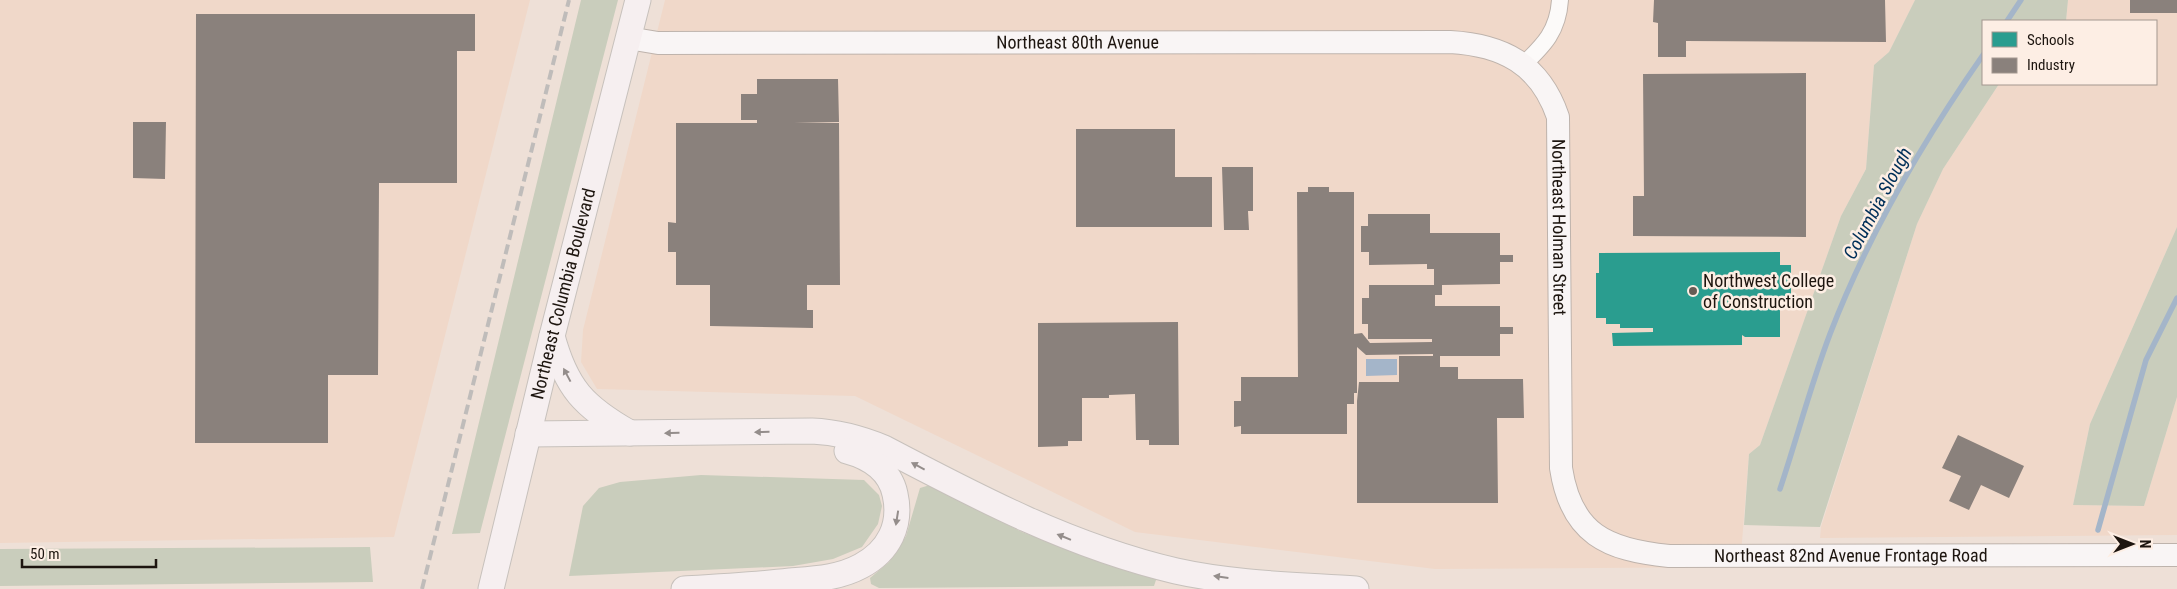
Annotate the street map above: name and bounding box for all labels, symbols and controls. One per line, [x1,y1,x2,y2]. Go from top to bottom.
legend [1982,20,2157,85]
street label: Northeast 80th Avenue [996,31,1159,53]
text: Schools [2027,31,2074,49]
text: Industry [2027,56,2075,74]
street label: Northeast Holman Street [1548,139,1571,316]
water label: Columbia Slough [1838,143,1916,263]
street label: Northeast Columbia Boulevard [526,186,599,401]
place label: Northwest College of Construction [1703,270,1834,312]
marker: Northwest College of Construction [1687,285,1699,297]
one-way arrow [563,367,571,382]
one-way arrow [754,428,770,436]
one-way arrow [664,429,680,437]
one-way arrow [910,462,925,470]
one-way arrow [892,511,900,527]
north arrow [2107,519,2157,569]
one-way arrow [1057,532,1071,540]
scale bar [22,536,156,568]
text: N [2137,540,2153,548]
street label: Northeast 82nd Avenue Frontage Road [1714,544,1988,566]
text: 50 m [30,545,60,563]
one-way arrow [1212,573,1228,581]

